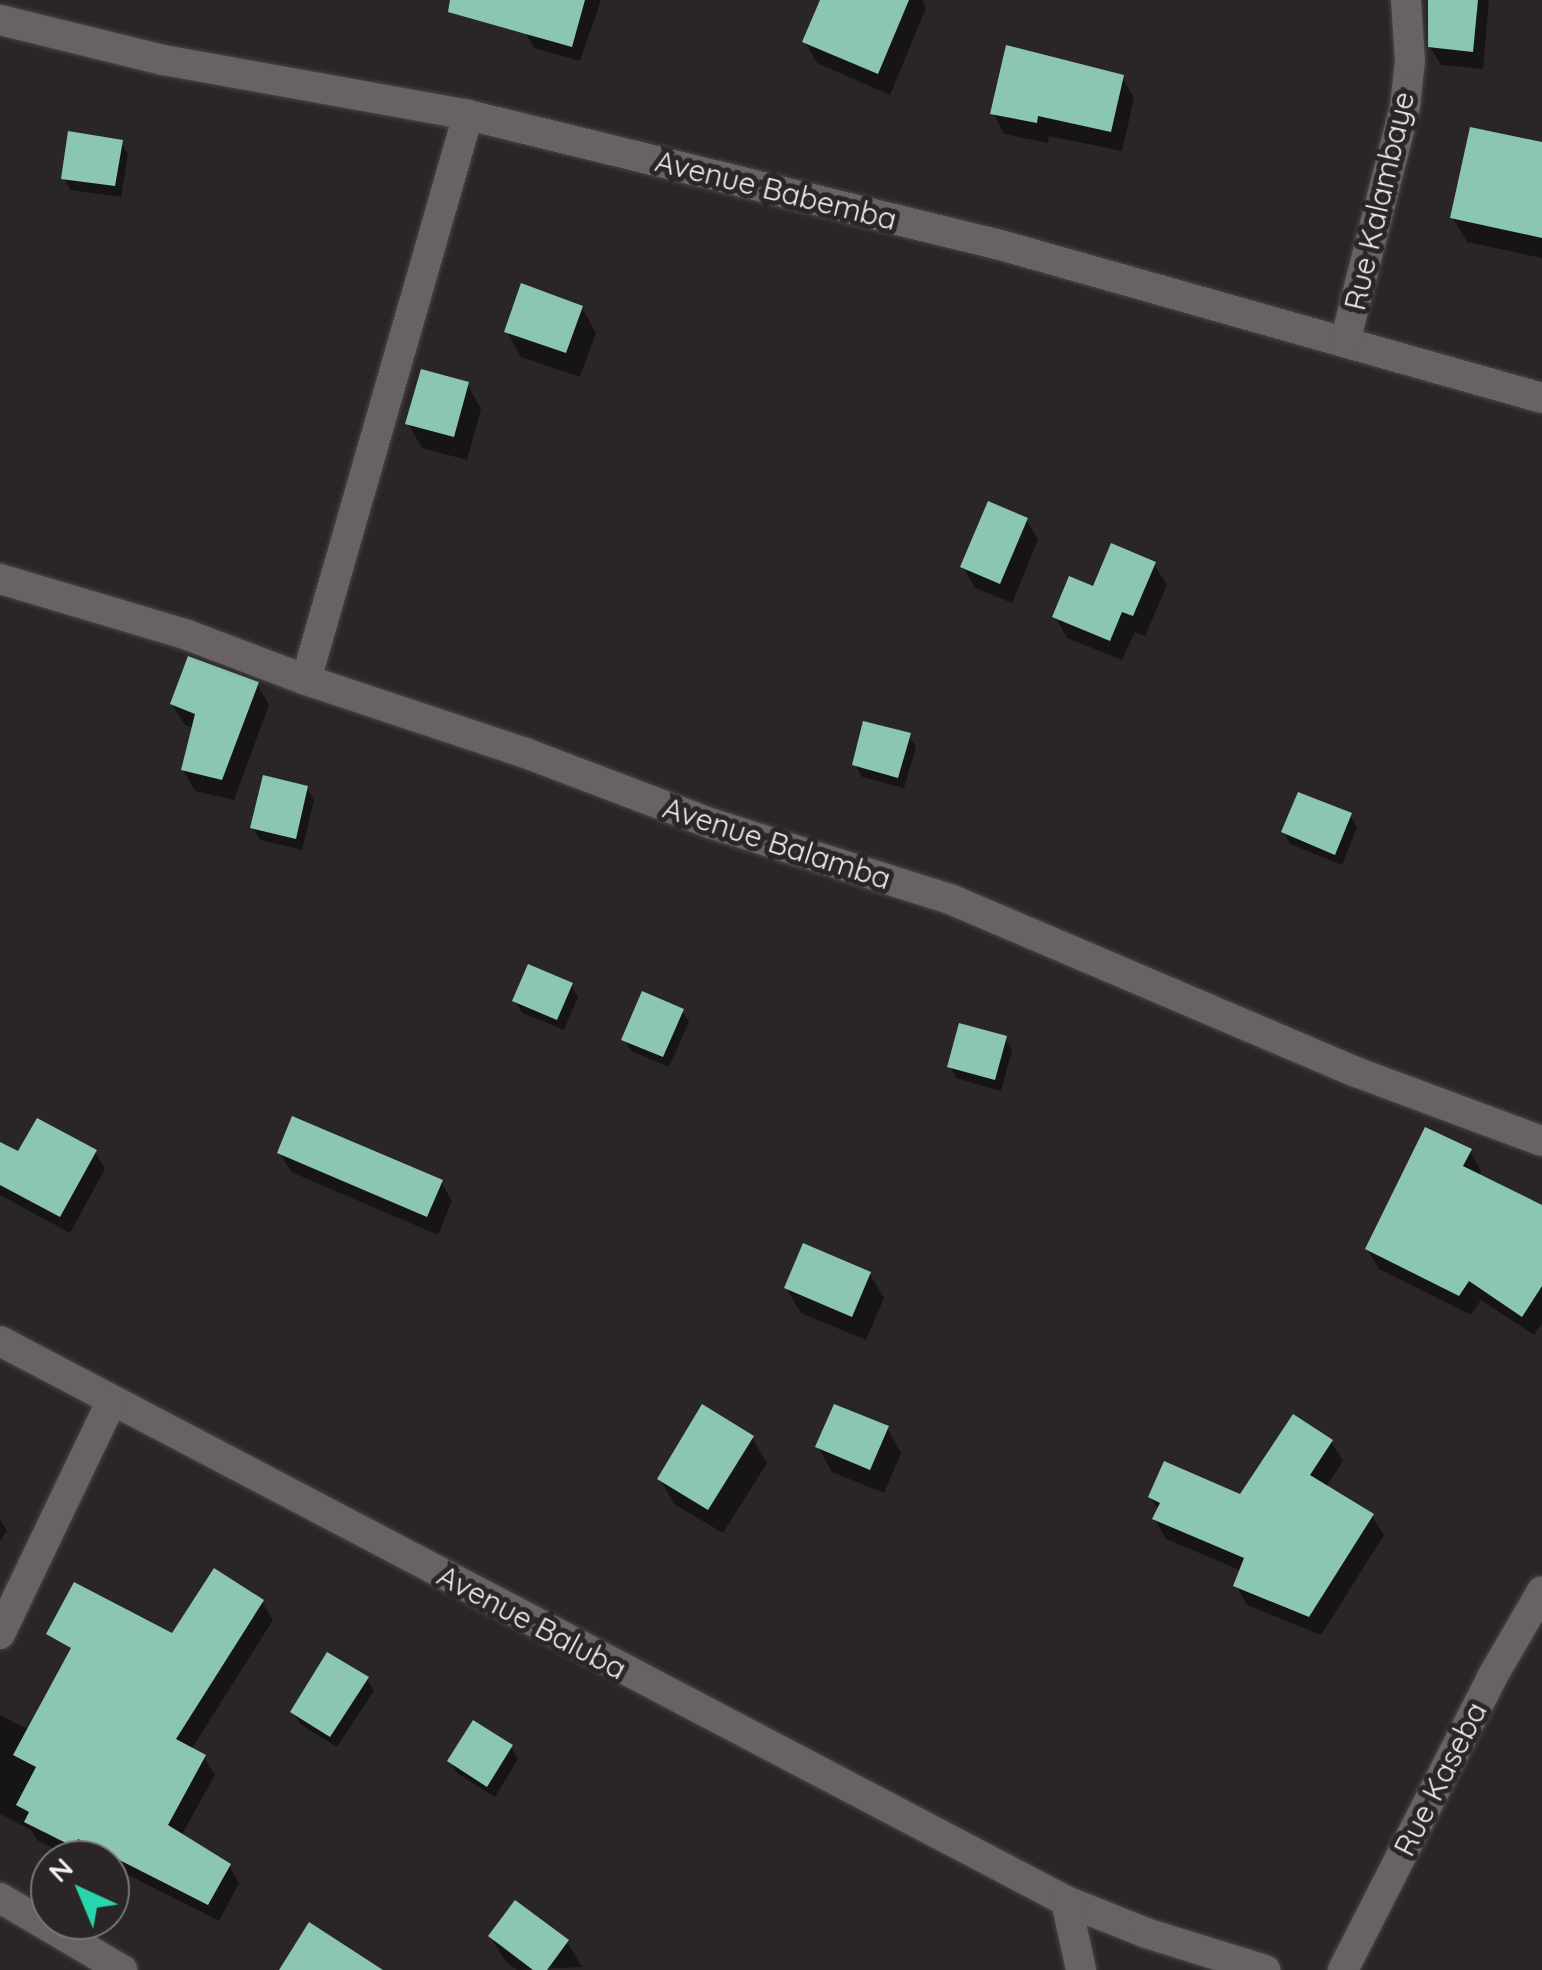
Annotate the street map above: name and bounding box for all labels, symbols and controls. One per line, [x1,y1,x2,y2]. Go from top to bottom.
street label: Rue Kalambaye [1336,88,1422,314]
street label: Avenue Babemba [652,143,900,237]
street label: Avenue Balamba [659,789,895,897]
street label: Avenue Baluba [431,1557,633,1687]
street label: Rue Kaseba [1386,1696,1494,1862]
north arrow [30,1840,130,1940]
text: N [41,1850,80,1889]

